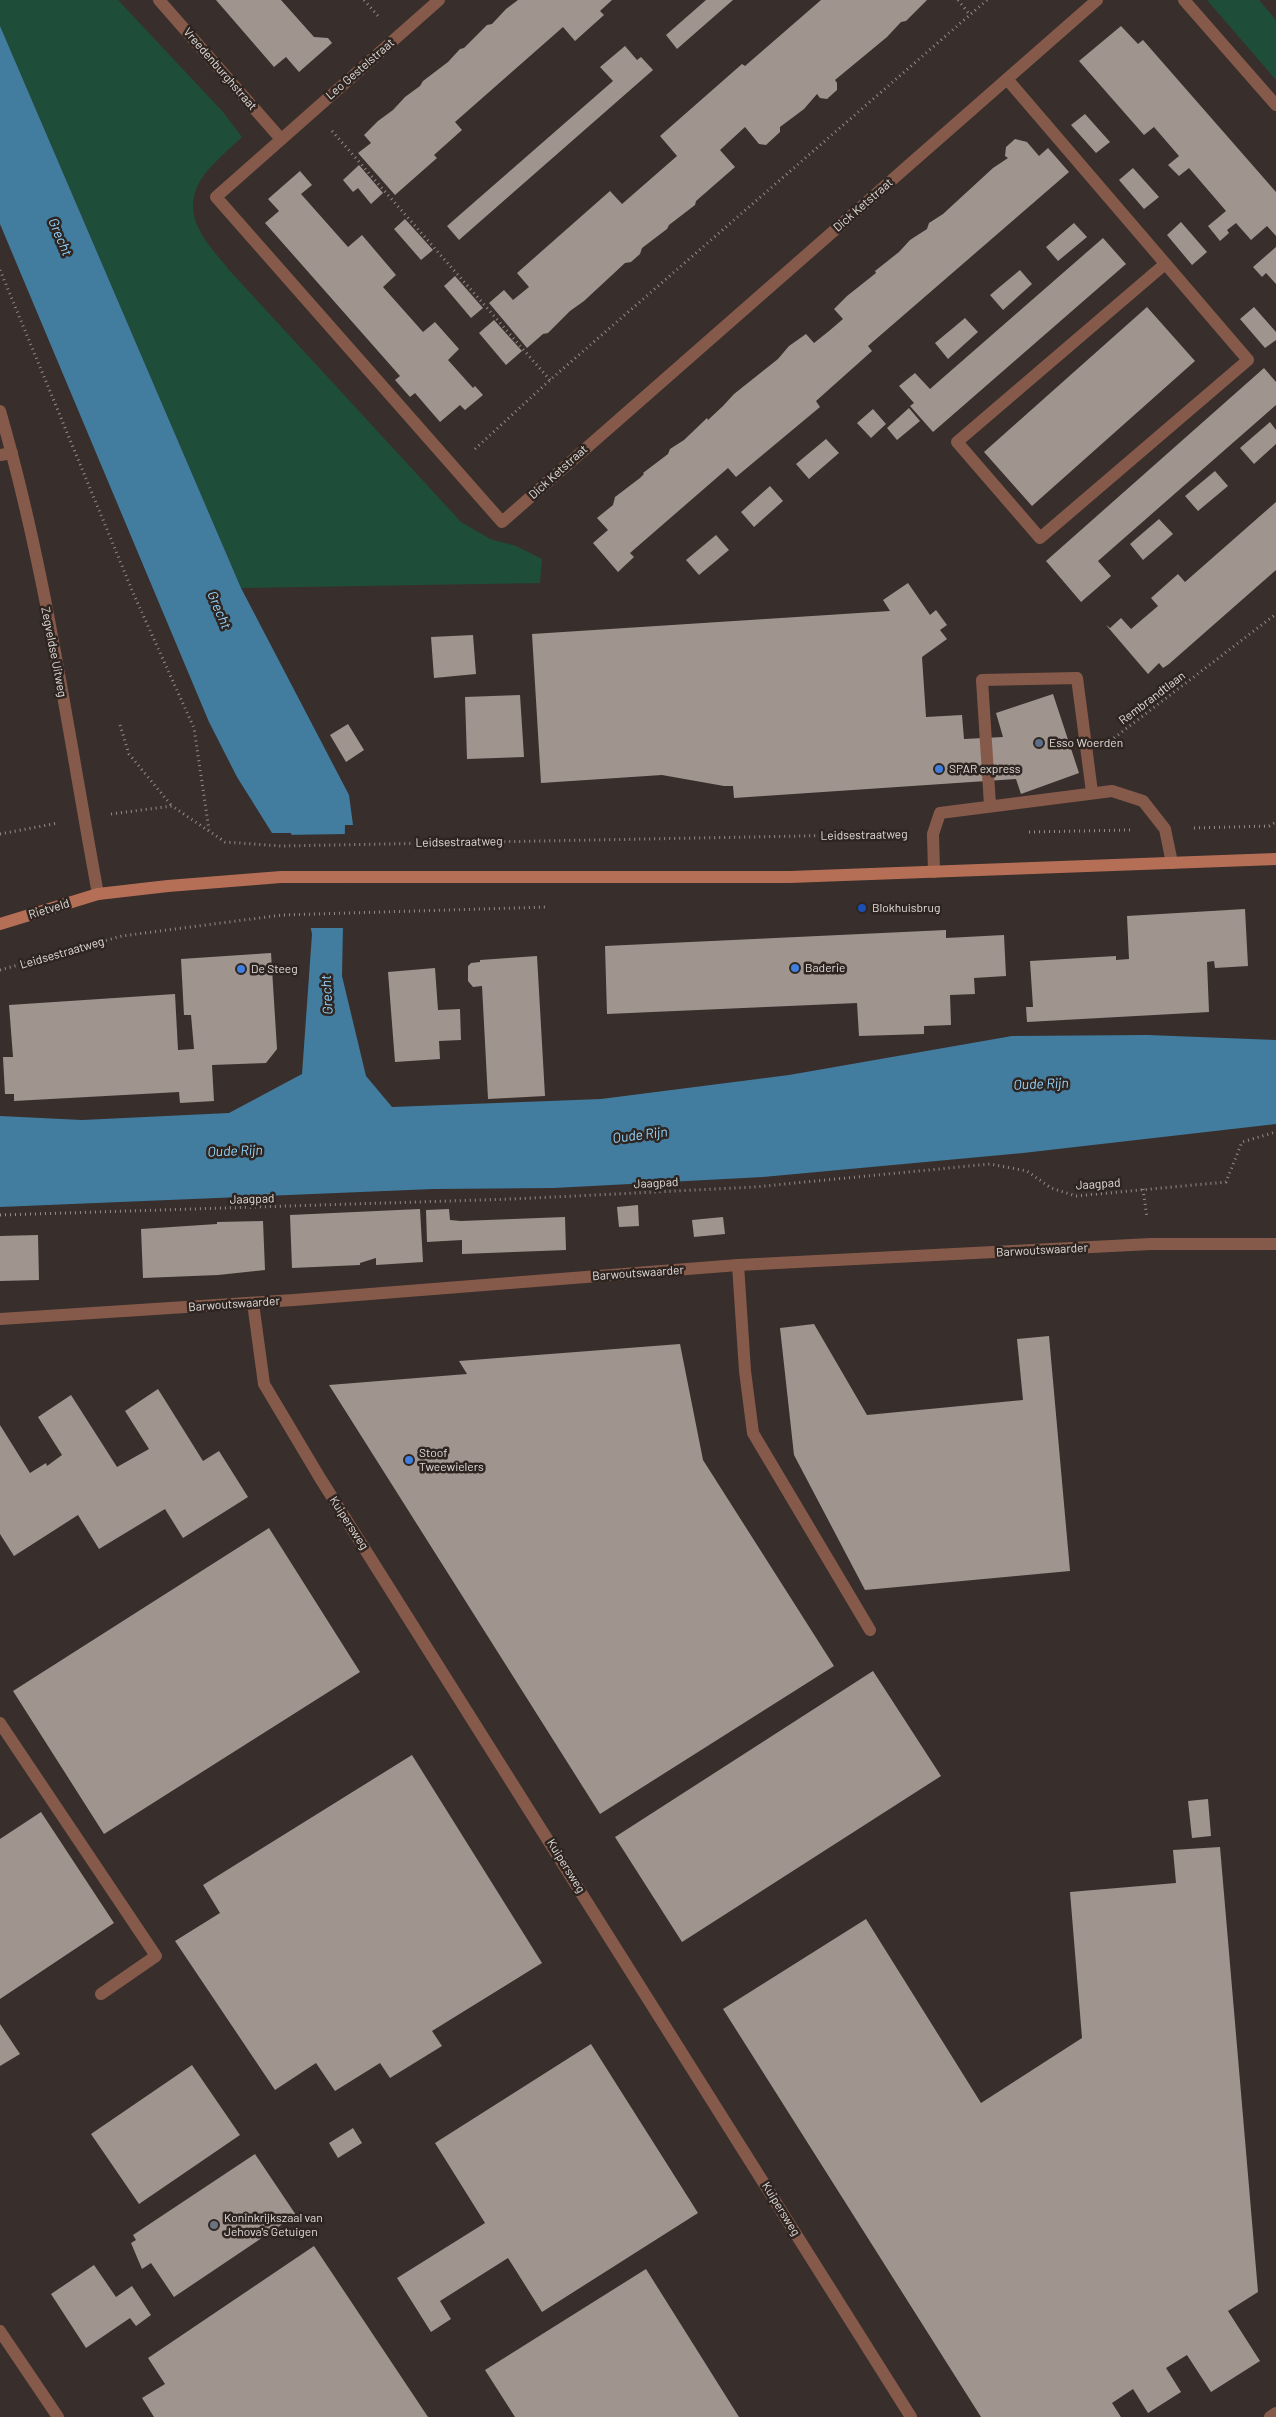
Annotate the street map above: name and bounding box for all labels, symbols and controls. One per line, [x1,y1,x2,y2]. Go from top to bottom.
street label: Vreedenburghstraat [180,25,260,113]
street label: Leo Gestelstraat [323,35,397,103]
street label: Dick Ketstraat [830,175,896,235]
water label: Grecht [45,215,75,259]
street label: Dick Ketstraat [526,442,590,502]
water label: Grecht [204,588,234,632]
street label: Zegveldse Uitweg [38,606,70,698]
street label: Rembrandtlaan [1116,668,1188,728]
place label: Esso Woerden [1049,736,1123,750]
marker: Esso Woerden [1033,737,1045,749]
place label: SPAR express [949,762,1020,776]
marker: SPAR express [933,763,945,775]
street label: Leidsestraatweg [820,827,908,843]
street label: Leidsestraatweg [415,834,503,850]
street label: Rietveld [27,896,71,922]
place label: Blokhuisbrug [872,901,940,915]
marker: Blokhuisbrug [856,902,868,914]
street label: Leidsestraatweg [18,934,106,972]
place label: Baderie [805,961,845,975]
place label: De Steeg [251,962,298,976]
marker: Baderie [789,962,801,974]
marker: De Steeg [235,963,247,975]
water label: Grecht [318,975,336,1015]
water label: Oude Rijn [1013,1075,1069,1093]
water label: Oude Rijn [611,1123,669,1147]
water label: Oude Rijn [207,1142,263,1160]
street label: Jaagpad [633,1175,679,1191]
street label: Jaagpad [1075,1175,1121,1193]
street label: Jaagpad [229,1191,275,1207]
street label: Barwoutswaarder [996,1240,1088,1260]
street label: Barwoutswaarder [592,1263,684,1283]
street label: Barwoutswaarder [188,1294,280,1314]
place label: Stoof Tweewielers [419,1446,484,1474]
marker: Stoof Tweewielers [403,1454,415,1466]
street label: Kuipersweg [326,1494,372,1552]
street label: Kuipersweg [544,1836,588,1896]
street label: Kuipersweg [759,2179,803,2239]
place label: Koninkrijkszaal van Jehova's Getuigen [224,2211,323,2239]
marker: Koninkrijkszaal van Jehova's Getuigen [208,2219,220,2231]

